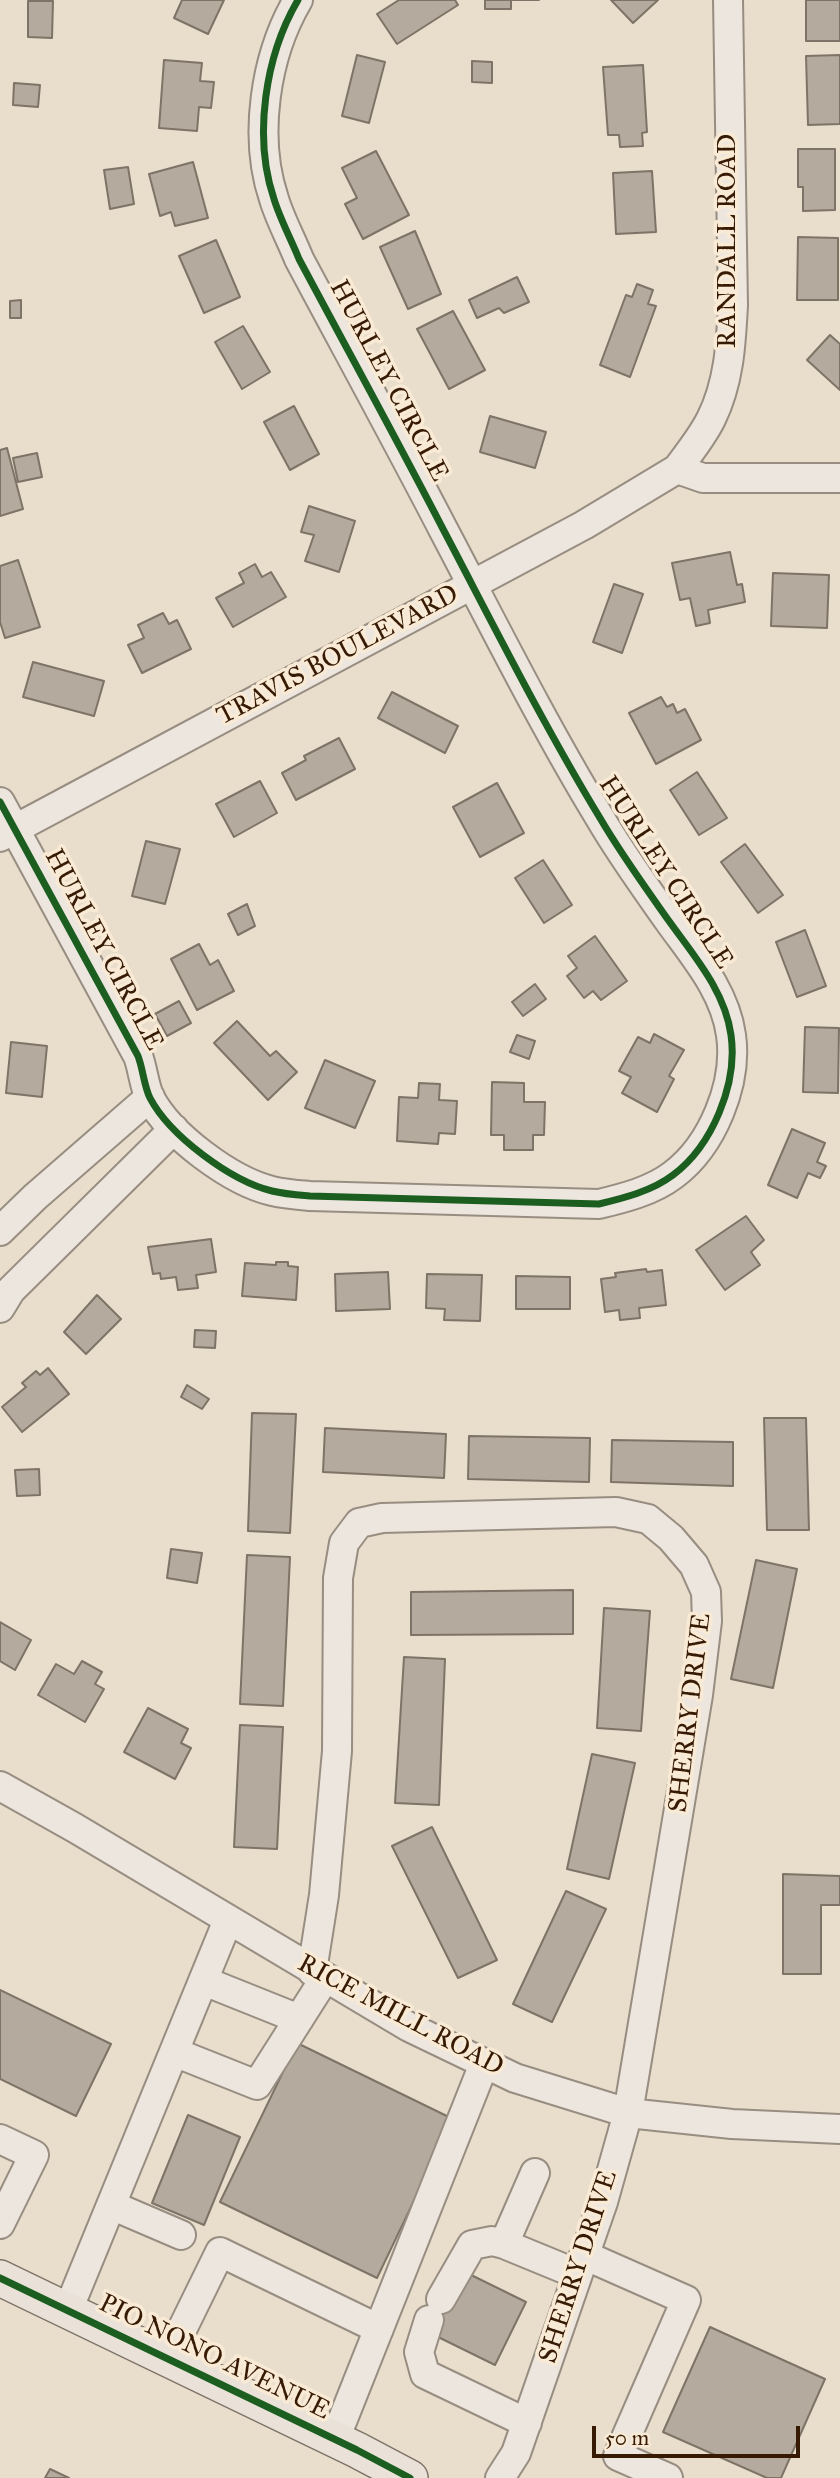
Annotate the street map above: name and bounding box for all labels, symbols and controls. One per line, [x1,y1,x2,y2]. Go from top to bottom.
street label: RANDALL ROAD [713,134,745,348]
street label: HURLEY CIRCLE [322,275,454,487]
street label: TRAVIS BOULEVARD [212,579,464,733]
street label: HURLEY CIRCLE [591,771,739,975]
street label: HURLEY CIRCLE [37,844,169,1056]
street label: SHERRY DRIVE [663,1612,719,1814]
street label: RICE MILL ROAD [292,1949,508,2083]
street label: SHERRY DRIVE [533,2167,625,2367]
street label: PIO NONO AVENUE [93,2289,335,2427]
scale bar [595,2412,803,2456]
text: 50 m [605,2425,649,2451]

